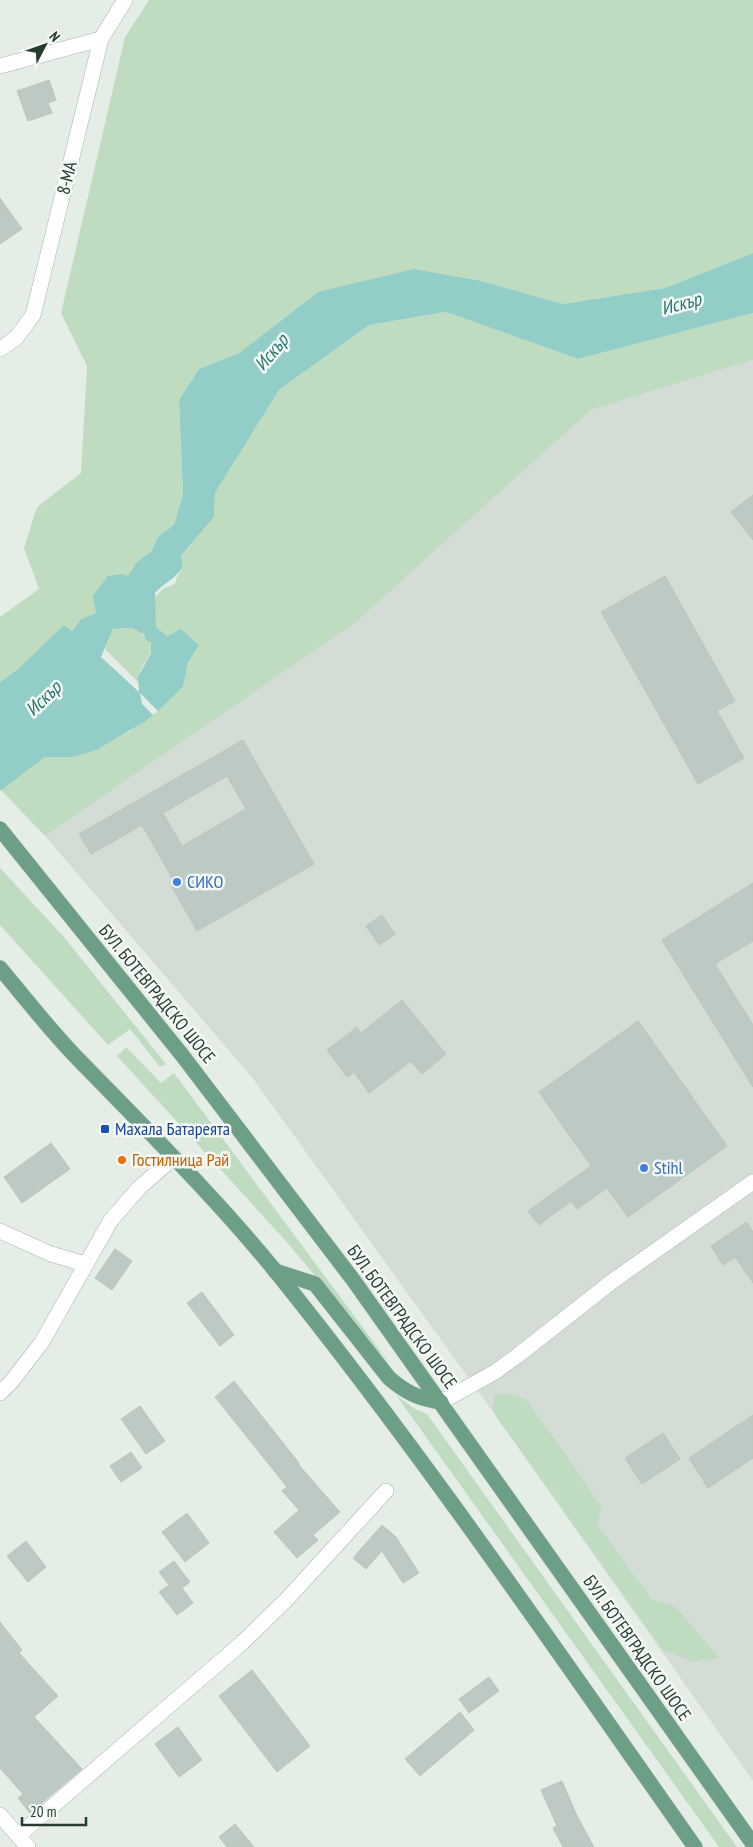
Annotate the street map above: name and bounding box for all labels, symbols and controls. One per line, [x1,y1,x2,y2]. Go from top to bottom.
north arrow [20,20,70,70]
text: N [46,28,64,45]
street label: 8-МА [51,158,82,197]
water label: Искър [658,286,705,320]
water label: Искър [249,327,294,375]
water label: Искър [20,674,67,721]
place label: СИКО [187,870,224,893]
marker: СИКО [171,876,183,888]
street label: БУЛ. БОТЕВГРАДСКО ШОСЕ [94,919,221,1068]
place label: Махала Батареята [115,1117,230,1140]
marker: Махала Батареята [99,1123,111,1135]
place label: Гостилница Рай [132,1148,229,1171]
marker: Гостилница Рай [116,1154,128,1166]
place label: Stihl [654,1156,683,1179]
marker: Stihl [638,1162,650,1174]
street label: БУЛ. БОТЕВГРАДСКО ШОСЕ [342,1240,462,1393]
street label: БУЛ. БОТЕВГРАДСКО ШОСЕ [578,1570,696,1725]
scale bar [22,1794,86,1826]
text: 20 m [30,1802,56,1821]

